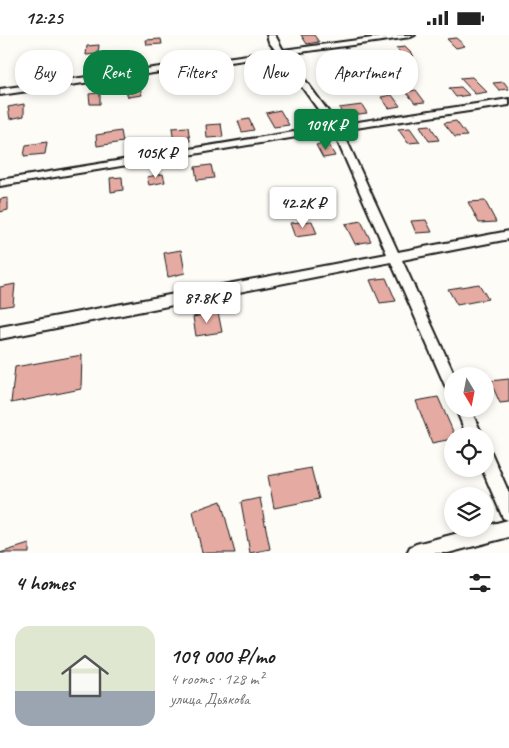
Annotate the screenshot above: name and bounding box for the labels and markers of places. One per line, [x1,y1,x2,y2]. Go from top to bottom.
pin: 109K ₽ [285,109,367,151]
pin: 105K ₽ [115,137,197,179]
pin: 42.2K ₽ [257,187,349,229]
pin: 87.8K ₽ [161,281,253,324]

